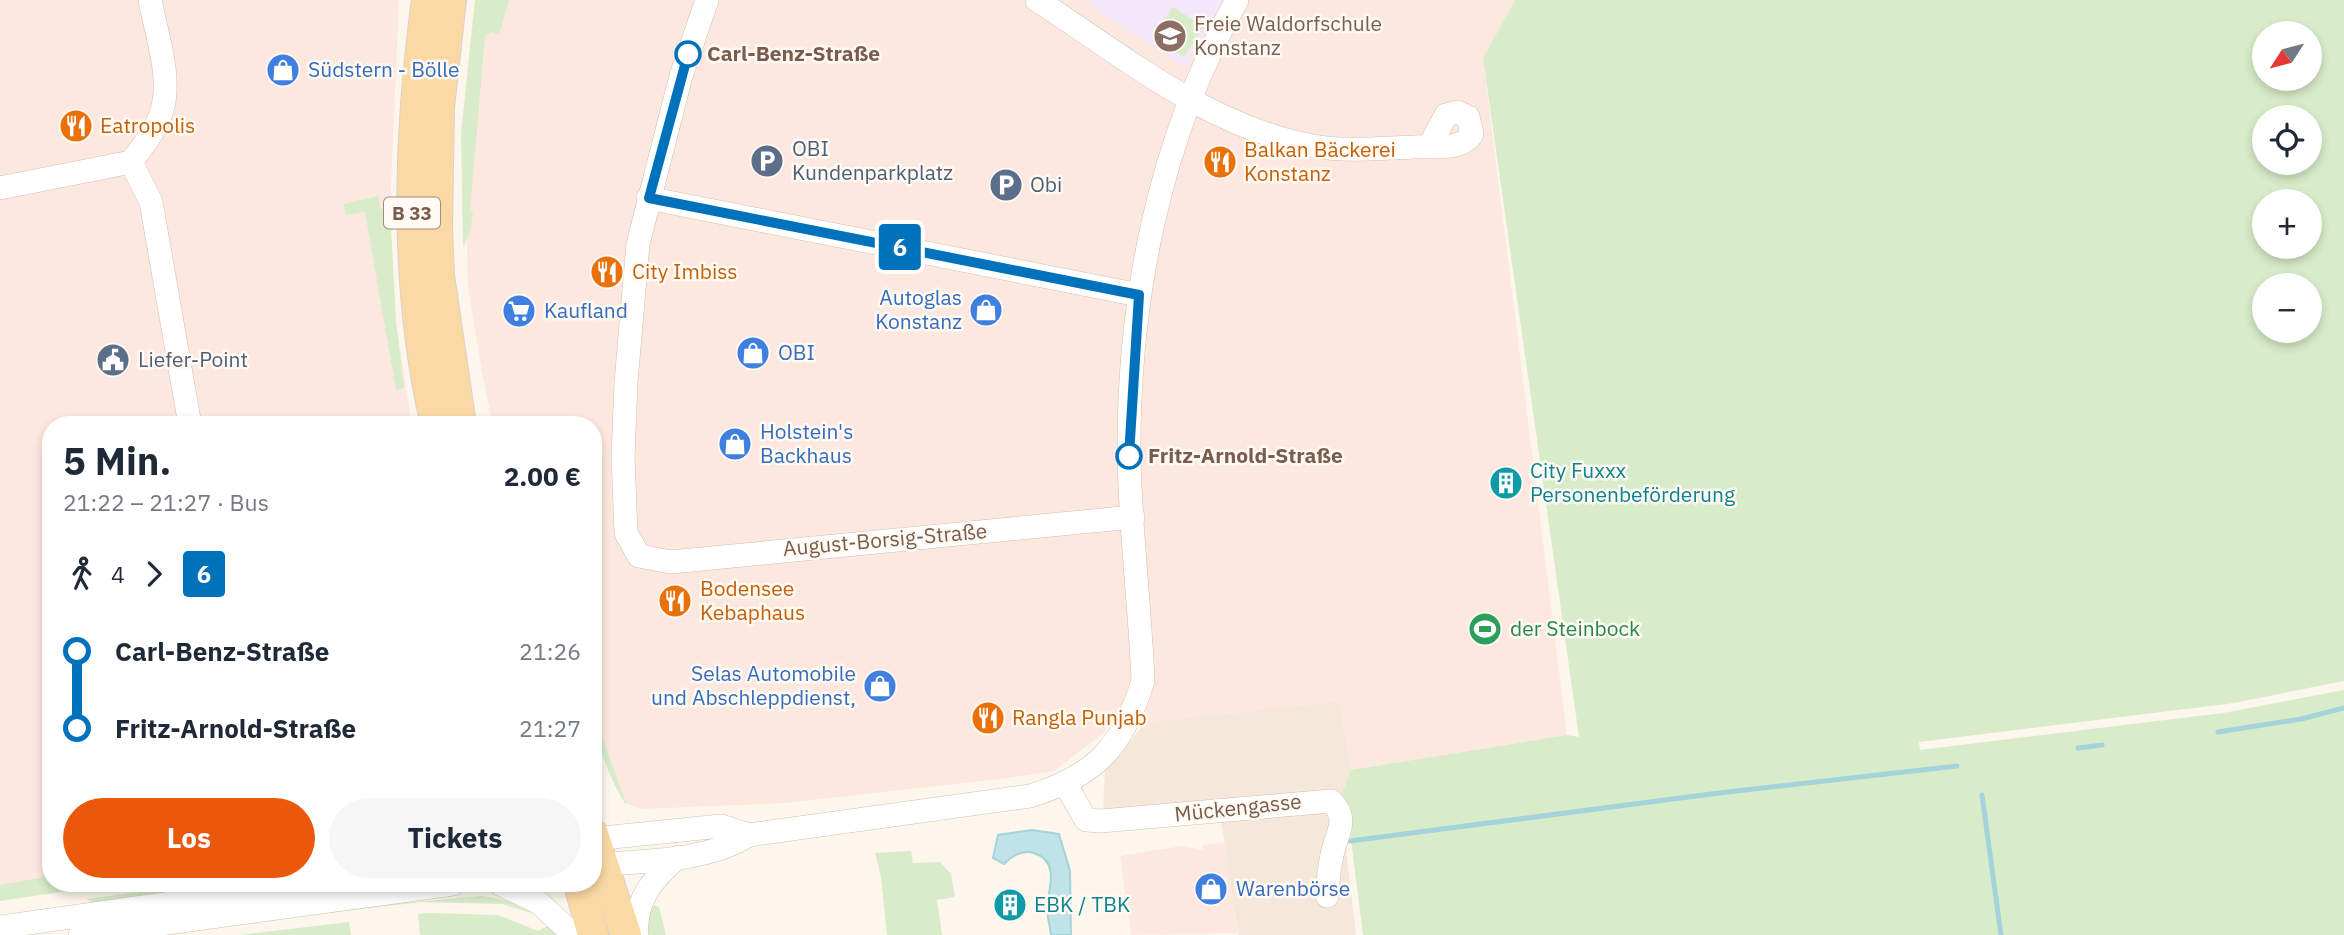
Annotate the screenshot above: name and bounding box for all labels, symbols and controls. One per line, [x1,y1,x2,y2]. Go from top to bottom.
place label: Freie Waldorfschule Konstanz [1194,9,1382,61]
school or university icon: Freie Waldorfschule Konstanz [1151,17,1189,55]
north arrow [2252,21,2322,91]
map controls [2252,21,2322,343]
place label: Carl-Benz-Straße [707,39,880,67]
marker: Carl-Benz-Straße [675,41,701,67]
shop icon: Südstern - Bölle [264,51,302,89]
place label: Südstern - Bölle [308,55,459,83]
button: locate [2252,105,2322,175]
restaurant icon: Eatropolis [57,107,95,145]
place label: Eatropolis [100,111,195,139]
place label: OBI Kundenparkplatz [792,134,953,186]
place label: Balkan Bäckerei Konstanz [1244,135,1396,187]
parking icon: OBI Kundenparkplatz [748,142,786,180]
restaurant icon: Balkan Bäckerei Konstanz [1201,143,1239,181]
parking icon: Obi [987,166,1025,204]
place label: Obi [1030,170,1062,198]
button: + [2252,189,2322,259]
road number: B 33 [384,197,440,228]
line badge: 6 [877,224,923,270]
text: 6 [893,231,907,263]
restaurant icon: City Imbiss [588,253,626,291]
place label: City Imbiss [632,257,738,285]
button: − [2252,273,2322,343]
place label: Autoglas Konstanz [875,283,962,335]
shop icon: Autoglas Konstanz [967,291,1005,329]
supermarket icon: Kaufland [500,292,538,330]
place label: Kaufland [544,296,628,324]
shop icon: OBI [734,334,772,372]
place label: OBI [778,338,815,366]
public building icon: Liefer-Point [94,341,132,379]
place label: Liefer-Point [138,345,248,373]
place label: Holstein's Backhaus [760,417,853,469]
shop icon: Holstein's Backhaus [716,425,754,463]
text: 5 Min. [63,436,171,485]
place label: Fritz-Arnold-Straße [1148,441,1343,469]
marker: Fritz-Arnold-Straße [1116,443,1142,469]
place label: City Fuxxx Personenbeförderung [1530,456,1735,508]
text: 2.00 € [504,459,581,493]
building icon: City Fuxxx Personenbeförderung [1487,464,1525,502]
text: 21:22 – 21:27 · Bus [63,487,269,517]
street label: August-Borsig-Straße [782,516,988,562]
icon: walk [63,555,101,593]
icon: forward [135,555,173,593]
text: 6 [197,558,211,590]
text: 4 [111,559,125,589]
place label: Bodensee Kebaphaus [700,574,805,626]
restaurant icon: Bodensee Kebaphaus [656,582,694,620]
sports icon: der Steinbock [1466,610,1504,648]
place label: der Steinbock [1510,614,1640,642]
text: Carl-Benz-Straße [115,634,329,668]
text: 21:26 [519,636,581,666]
place label: Selas Automobile und Abschleppdienst, [651,659,856,711]
shop icon: Selas Automobile und Abschleppdienst, [861,667,899,705]
restaurant icon: Rangla Punjab [969,699,1007,737]
place label: Rangla Punjab [1012,703,1147,731]
text: Fritz-Arnold-Straße [115,711,356,745]
text: 21:27 [519,713,581,743]
street label: Mückengasse [1173,786,1303,828]
button: Los [63,798,315,878]
button: Tickets [329,798,581,878]
shop icon: Warenbörse [1192,870,1230,908]
place label: Warenbörse [1236,874,1350,902]
building icon: EBK / TBK [991,886,1029,924]
place label: EBK / TBK [1034,890,1130,918]

